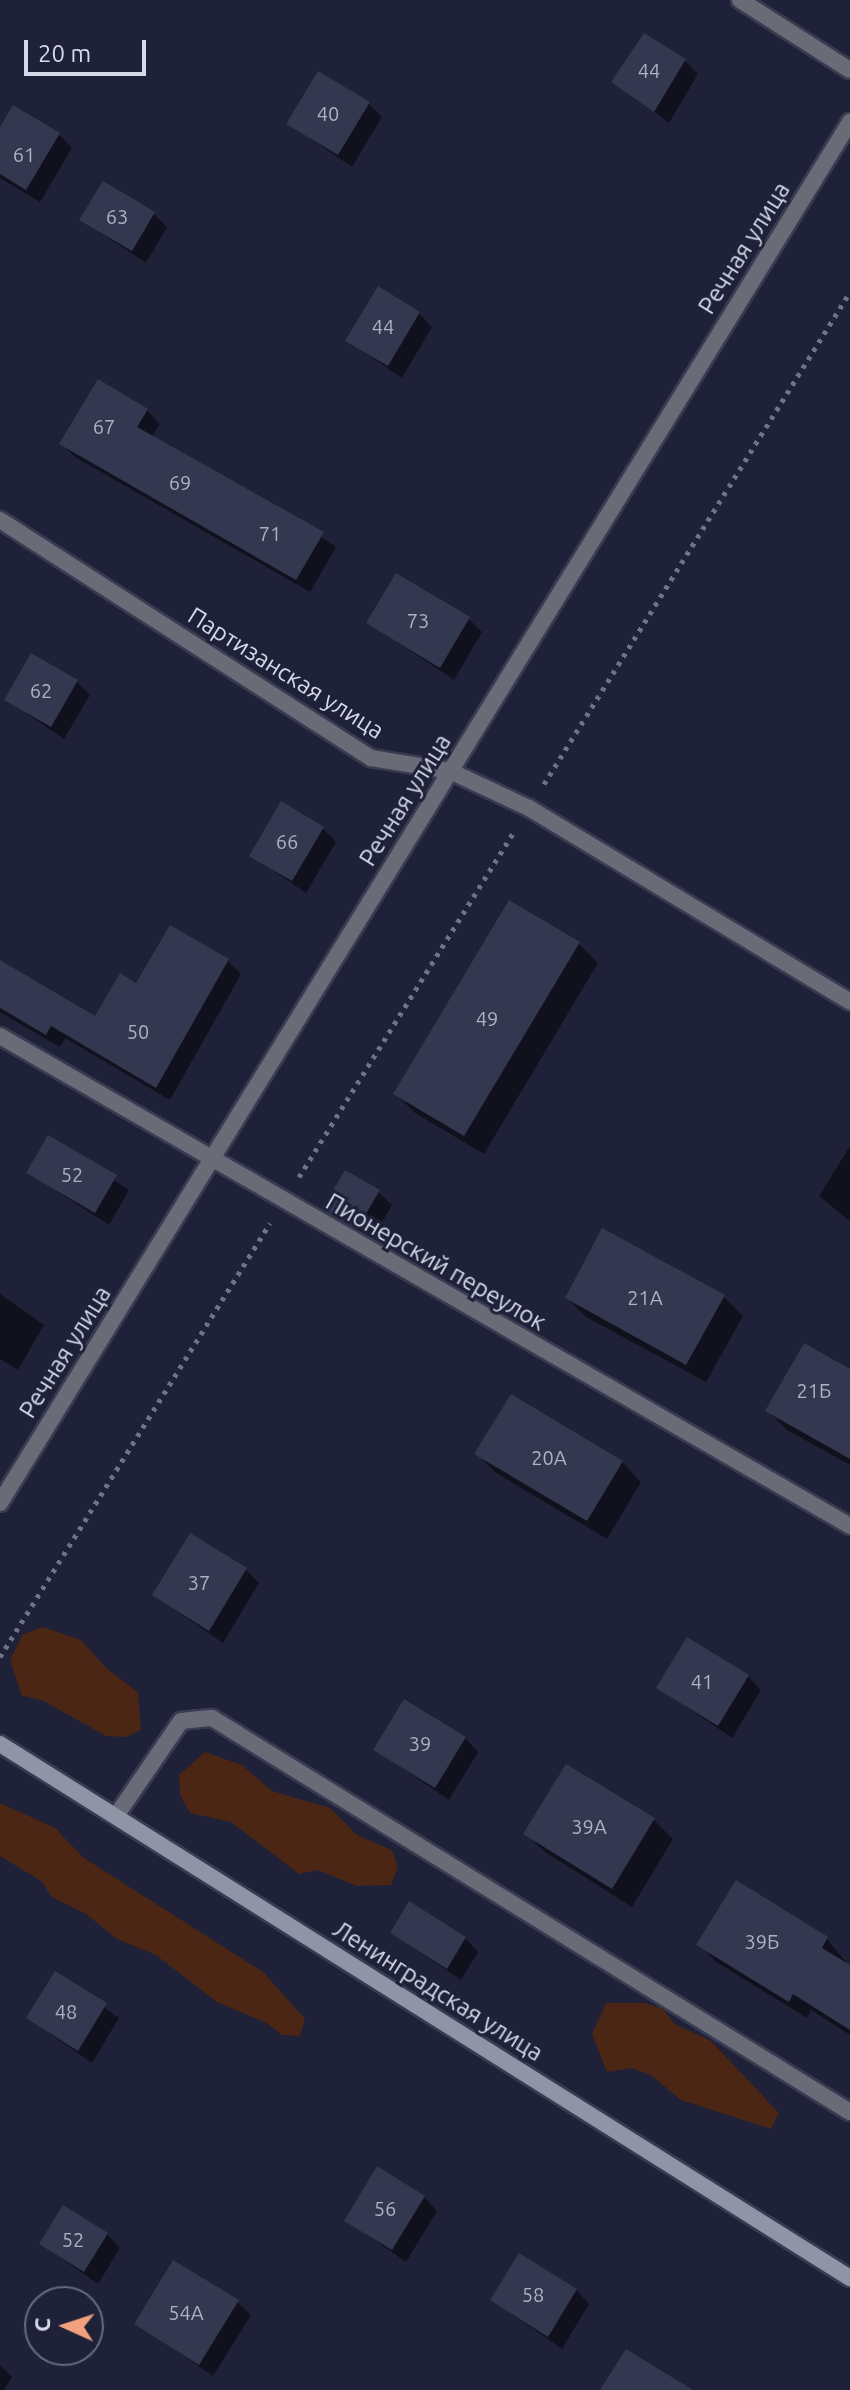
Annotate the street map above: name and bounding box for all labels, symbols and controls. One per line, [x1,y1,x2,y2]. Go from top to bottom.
scale bar [28,24,150,74]
text: 20 m [38,40,91,67]
house number: 44 [638,58,660,82]
house number: 40 [317,101,339,125]
house number: 61 [13,142,35,166]
street label: Речная улица [692,177,796,319]
house number: 63 [106,204,128,228]
house number: 44 [372,314,394,338]
house number: 67 [93,414,115,438]
house number: 69 [169,470,191,494]
house number: 71 [259,521,281,545]
street label: Партизанская улица [183,601,389,745]
house number: 73 [407,608,429,632]
house number: 62 [30,678,52,702]
street label: Речная улица [353,729,457,871]
house number: 66 [276,829,298,853]
house number: 49 [476,1006,498,1030]
house number: 50 [127,1019,149,1043]
house number: 52 [61,1162,83,1186]
street label: Пионерский переулок [321,1187,551,1337]
street label: Речная улица [13,1281,117,1423]
house number: 21А [627,1285,663,1309]
house number: 21Б [797,1378,831,1402]
house number: 20А [531,1445,567,1469]
house number: 37 [188,1570,210,1594]
house number: 41 [691,1669,713,1693]
house number: 39 [409,1731,431,1755]
house number: 39А [571,1814,607,1838]
street label: Ленинградская улица [328,1915,548,2067]
house number: 39Б [745,1929,779,1953]
house number: 48 [55,1999,77,2023]
house number: 56 [374,2196,396,2220]
house number: 52 [62,2227,84,2251]
house number: 58 [522,2282,544,2306]
north arrow [24,2286,104,2366]
house number: 54А [168,2300,204,2324]
text: С [29,2317,54,2332]

